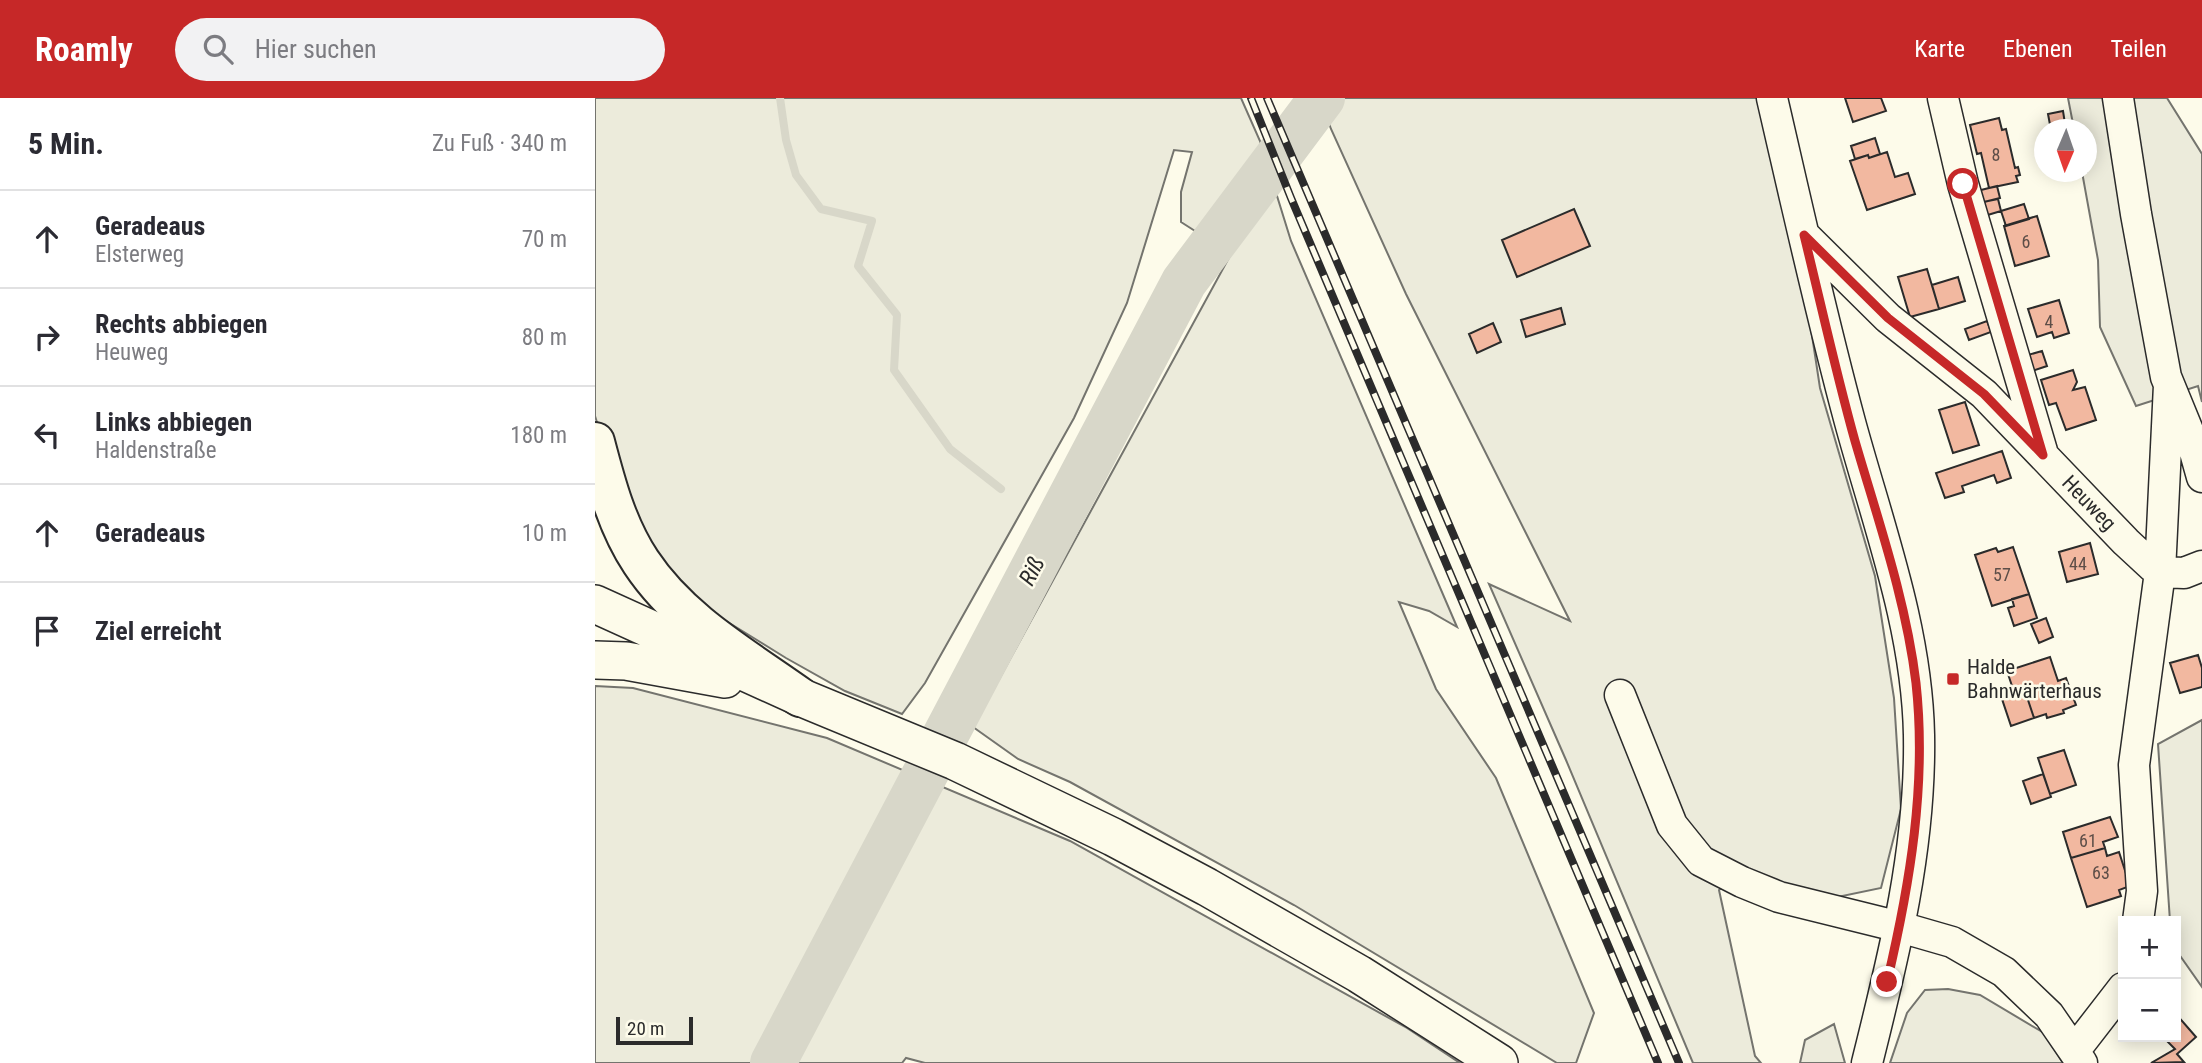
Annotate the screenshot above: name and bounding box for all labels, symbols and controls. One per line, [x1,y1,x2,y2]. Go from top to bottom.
search box [175,18,665,81]
text: Roamly [35,30,133,69]
icon: search [199,30,237,68]
text: Hier suchen [255,34,377,64]
text: Karte [1914,35,1965,63]
text: Ebenen [2003,35,2073,63]
text: Teilen [2111,35,2167,63]
north arrow [2034,119,2097,182]
text: 5 Min. [28,126,104,161]
text: Zu Fuß · 340 m [432,130,567,157]
house number: 8 [1992,144,2000,165]
route start [1947,168,1978,199]
text: Geradeaus [95,211,205,241]
icon: ahead [28,220,66,258]
text: 70 m [522,226,567,253]
house number: 6 [2022,231,2030,252]
text: Elsterweg [95,241,184,268]
text: Rechts abbiegen [95,309,268,339]
house number: 4 [2045,311,2054,332]
icon: right [28,318,66,356]
text: 80 m [522,324,567,351]
text: Heuweg [95,339,168,366]
text: Links abbiegen [95,407,252,437]
icon: left [28,416,66,454]
text: 180 m [510,422,567,449]
text: Haldenstraße [95,437,217,464]
street label: Heuweg [2057,471,2121,535]
icon: ahead [28,514,66,552]
text: Geradeaus [95,518,205,548]
text: 10 m [522,520,567,547]
water label: Riß [1013,552,1051,590]
house number: 44 [2069,553,2087,574]
house number: 57 [1993,564,2011,585]
icon: arrive [28,612,66,650]
text: Ziel erreicht [95,616,221,646]
place label: Halde Bahnwärterhaus [1967,655,2102,703]
marker: Halde Bahnwärterhaus [1945,671,1961,687]
house number: 61 [2079,830,2097,851]
house number: 63 [2092,862,2110,883]
map controls [2118,916,2181,1042]
button: + [2118,916,2181,979]
route end [1871,966,1902,997]
button: − [2118,979,2181,1042]
scale bar [616,1014,693,1046]
text: 20 m [627,1017,664,1040]

